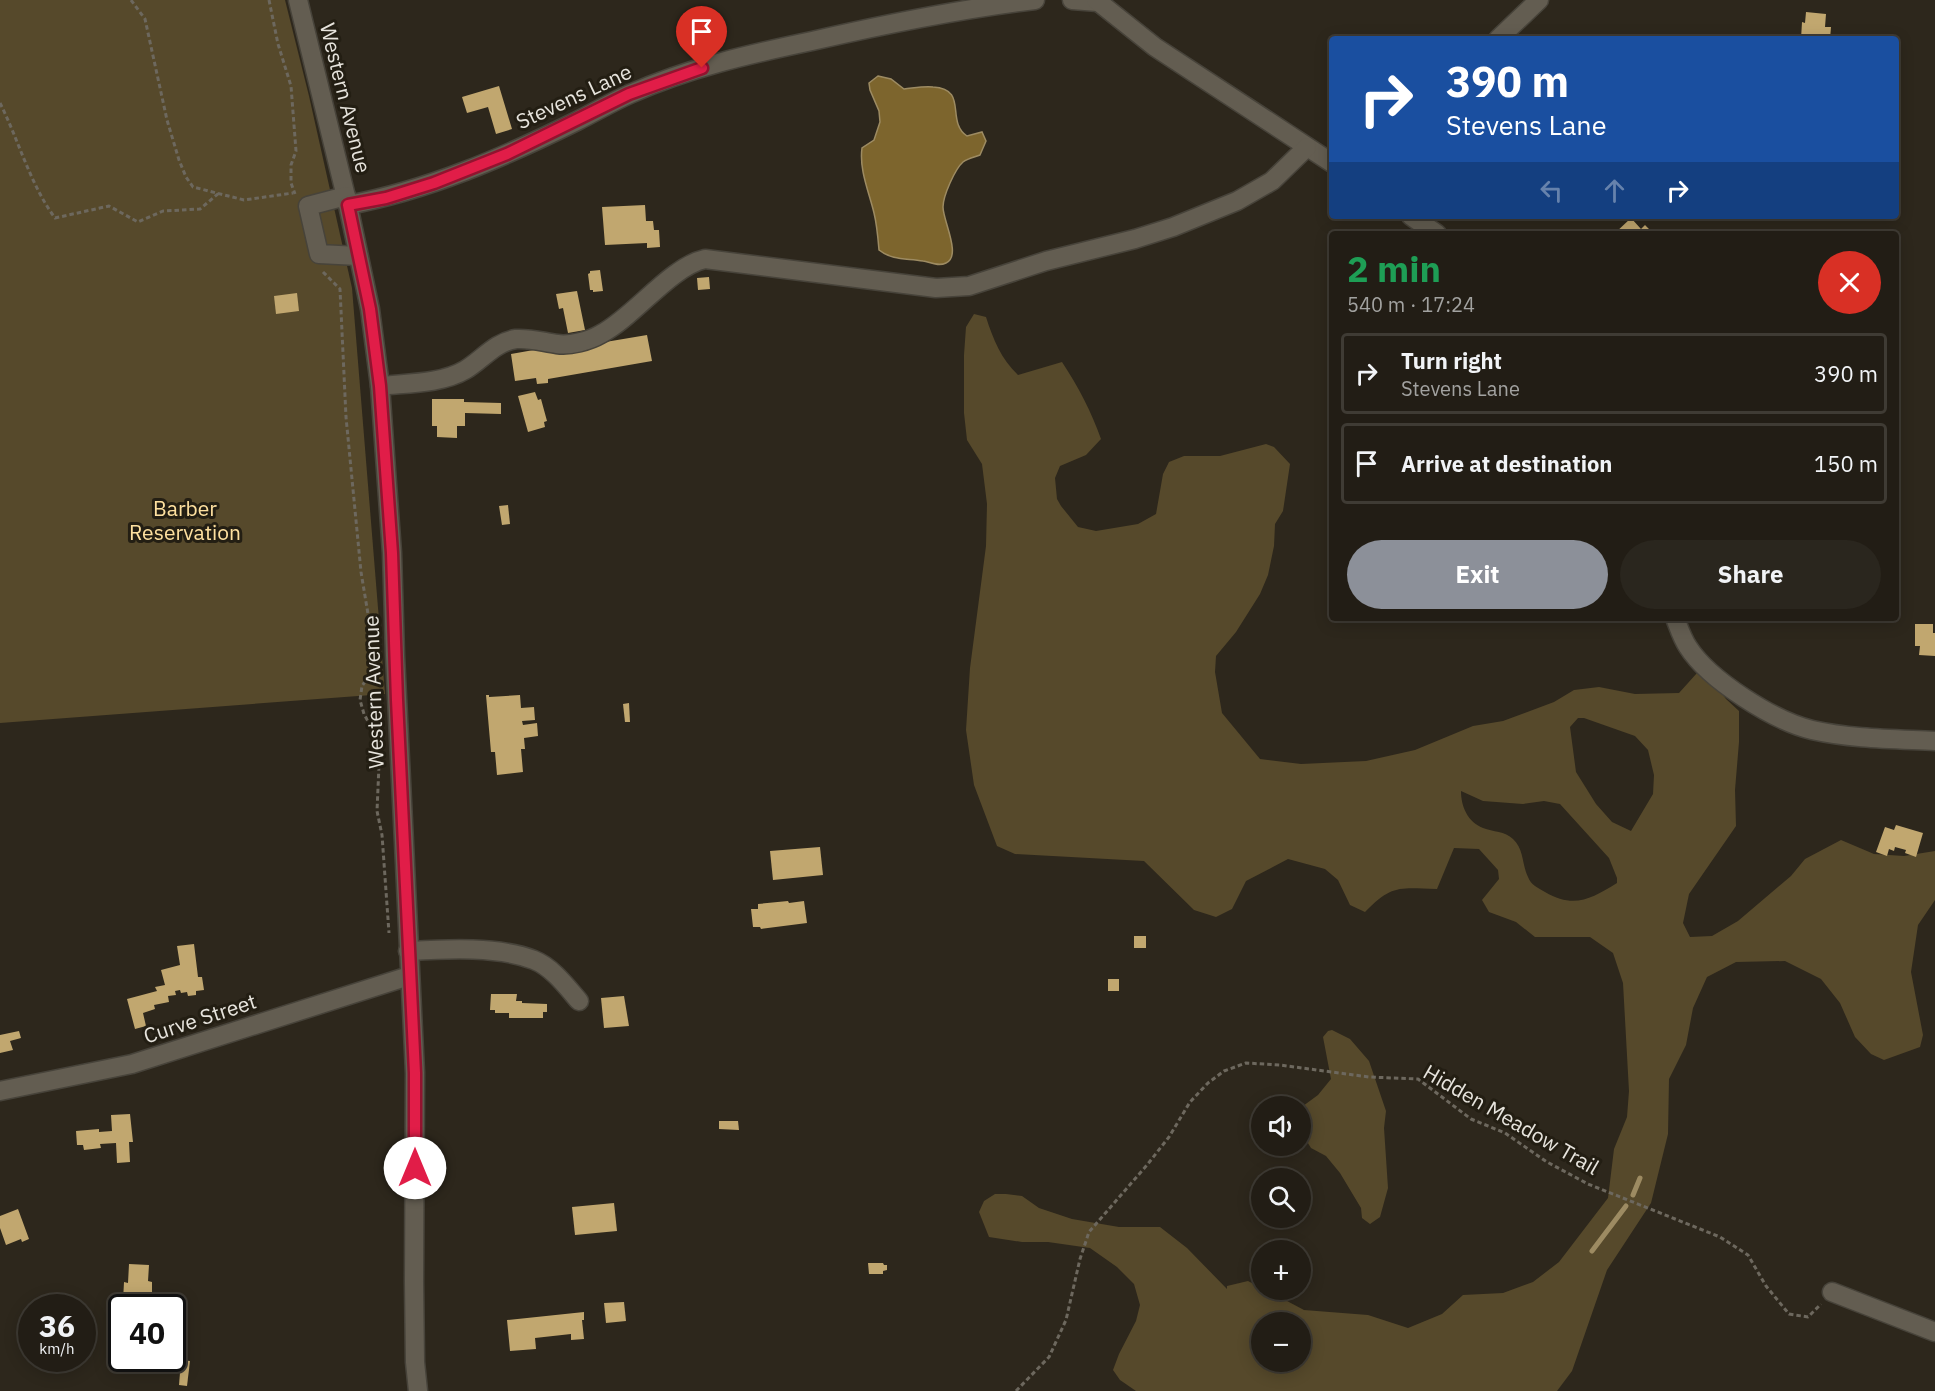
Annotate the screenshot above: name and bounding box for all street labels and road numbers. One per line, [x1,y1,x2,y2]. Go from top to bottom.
street label: Western Avenue [314,20,378,176]
street label: Stevens Lane [511,57,636,135]
street label: Western Avenue [356,615,390,769]
street label: Curve Street [140,987,260,1049]
street label: Hidden Meadow Trail [1419,1057,1605,1181]

